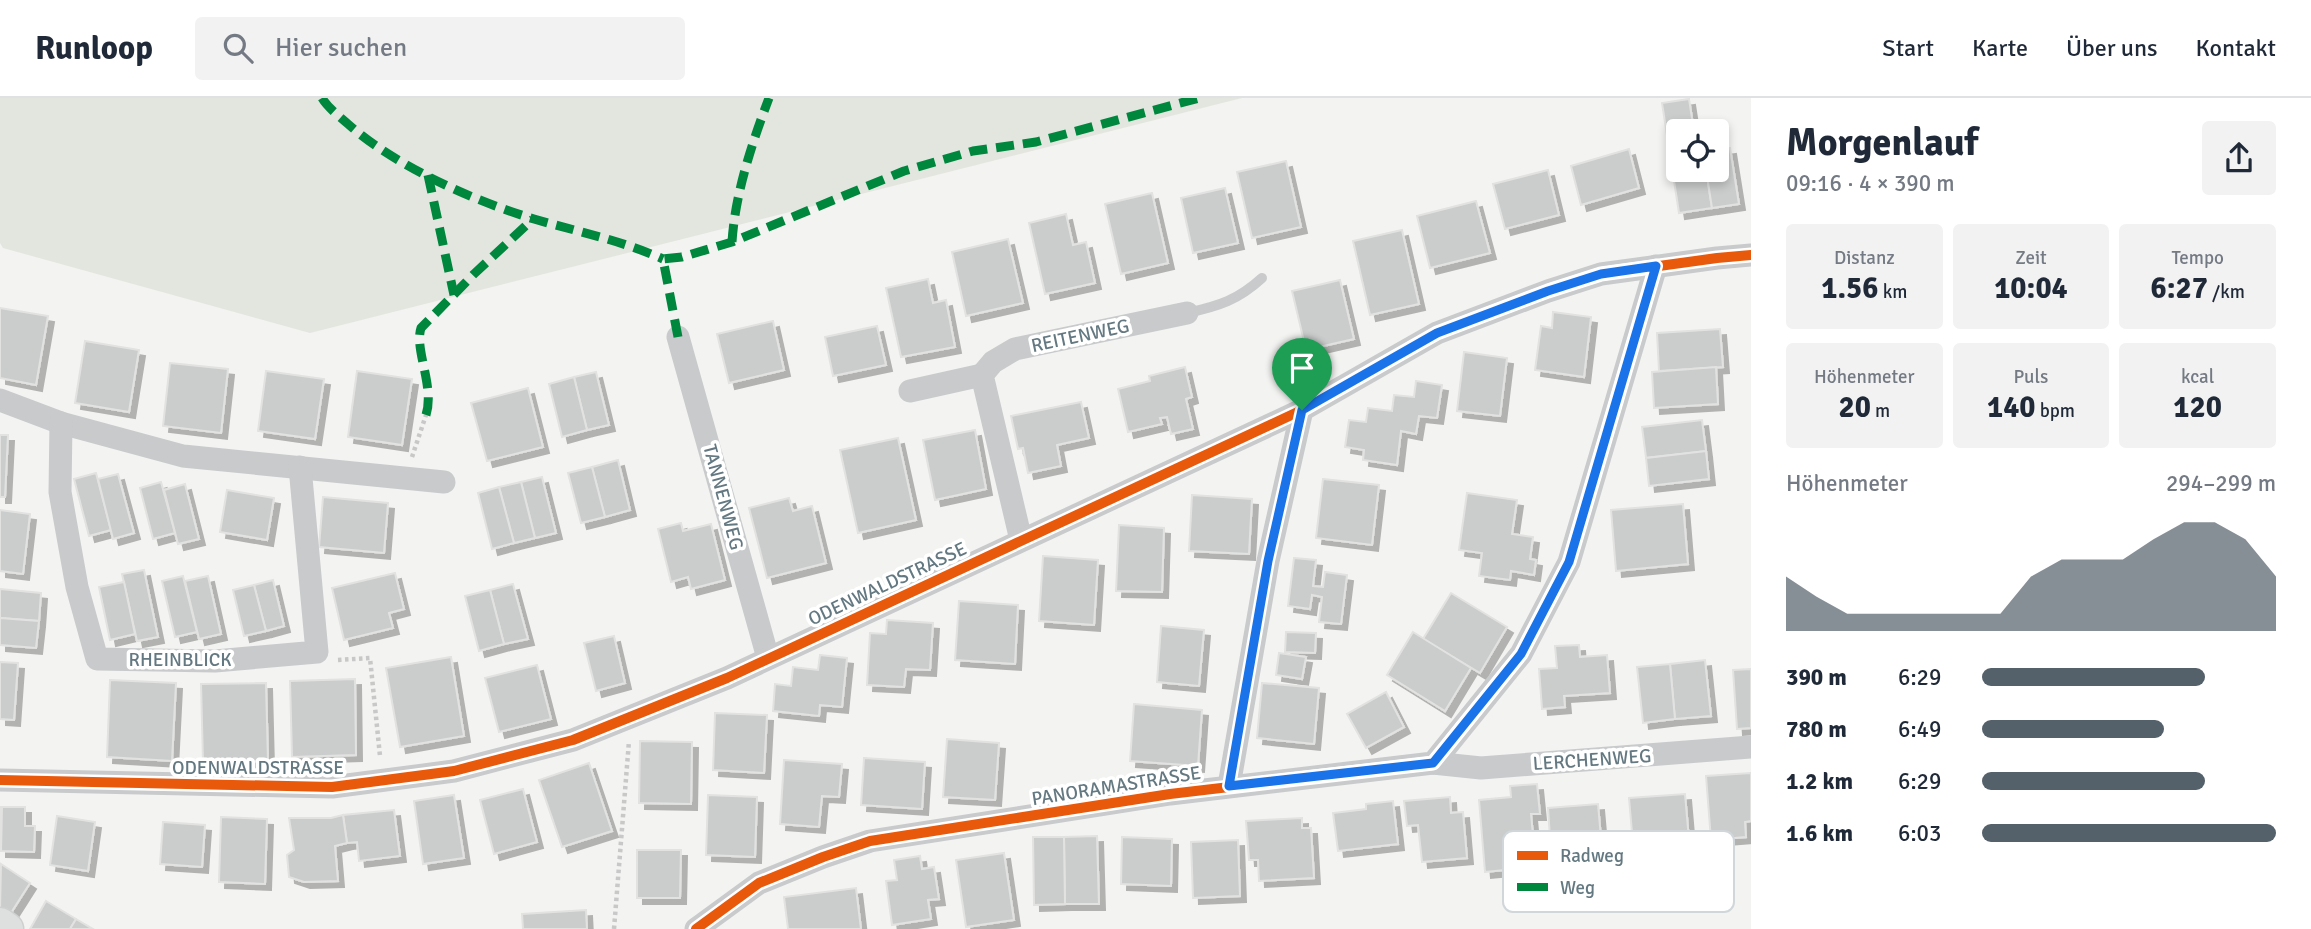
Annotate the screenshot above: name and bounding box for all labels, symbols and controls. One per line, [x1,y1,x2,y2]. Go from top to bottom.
search box [195,17,685,80]
text: Runloop [35,28,153,69]
icon: search [219,29,257,67]
text: Hier suchen [275,32,407,64]
text: Start [1882,33,1934,63]
text: Karte [1972,33,2028,63]
text: Über uns [2066,33,2158,63]
text: Kontakt [2196,33,2276,63]
map controls [1666,119,1729,182]
button: locate [1666,119,1729,182]
text: Morgenlauf [1786,119,1978,166]
button: share [2202,121,2276,195]
text: 09:16 · 4 × 390 m [1786,169,1955,198]
text: Distanz [1834,246,1895,270]
text: Zeit [2015,246,2047,270]
text: Tempo [2171,246,2224,270]
text: 1.56 [1821,270,1879,307]
text: 10:04 [1994,270,2068,307]
text: 6:27 [2151,270,2208,307]
text: km [1879,280,1907,304]
text: /km [2208,280,2245,304]
street label: REITENWEG [1029,314,1131,358]
pin [1272,338,1332,410]
icon: arrive [1283,349,1321,387]
text: Höhenmeter [1814,365,1915,389]
text: Puls [2014,365,2048,389]
text: kcal [2181,365,2214,389]
text: 20 [1838,389,1871,426]
text: 140 [1987,389,2036,426]
text: 120 [2173,389,2222,426]
text: m [1871,399,1890,423]
text: bpm [2036,399,2075,423]
street label: TANNENWEG [697,442,749,553]
text: Höhenmeter [1786,469,1908,498]
text: 294–299 m [2166,469,2276,498]
street label: ODENWALDSTRASSE [804,537,970,631]
street label: RHEINBLICK [128,648,232,672]
text: 390 m [1786,663,1847,692]
text: 6:29 [1898,663,1941,692]
text: 780 m [1786,715,1847,744]
text: 6:49 [1898,715,1941,744]
street label: LERCHENWEG [1532,744,1652,776]
street label: ODENWALDSTRASSE [172,756,344,780]
street label: PANORAMASTRASSE [1030,761,1202,811]
text: 1.2 km [1786,767,1853,796]
text: 6:29 [1898,767,1941,796]
text: 1.6 km [1786,819,1853,848]
text: 6:03 [1898,819,1941,848]
legend [1503,831,1734,912]
text: Radweg [1560,844,1624,868]
text: Weg [1560,876,1595,900]

